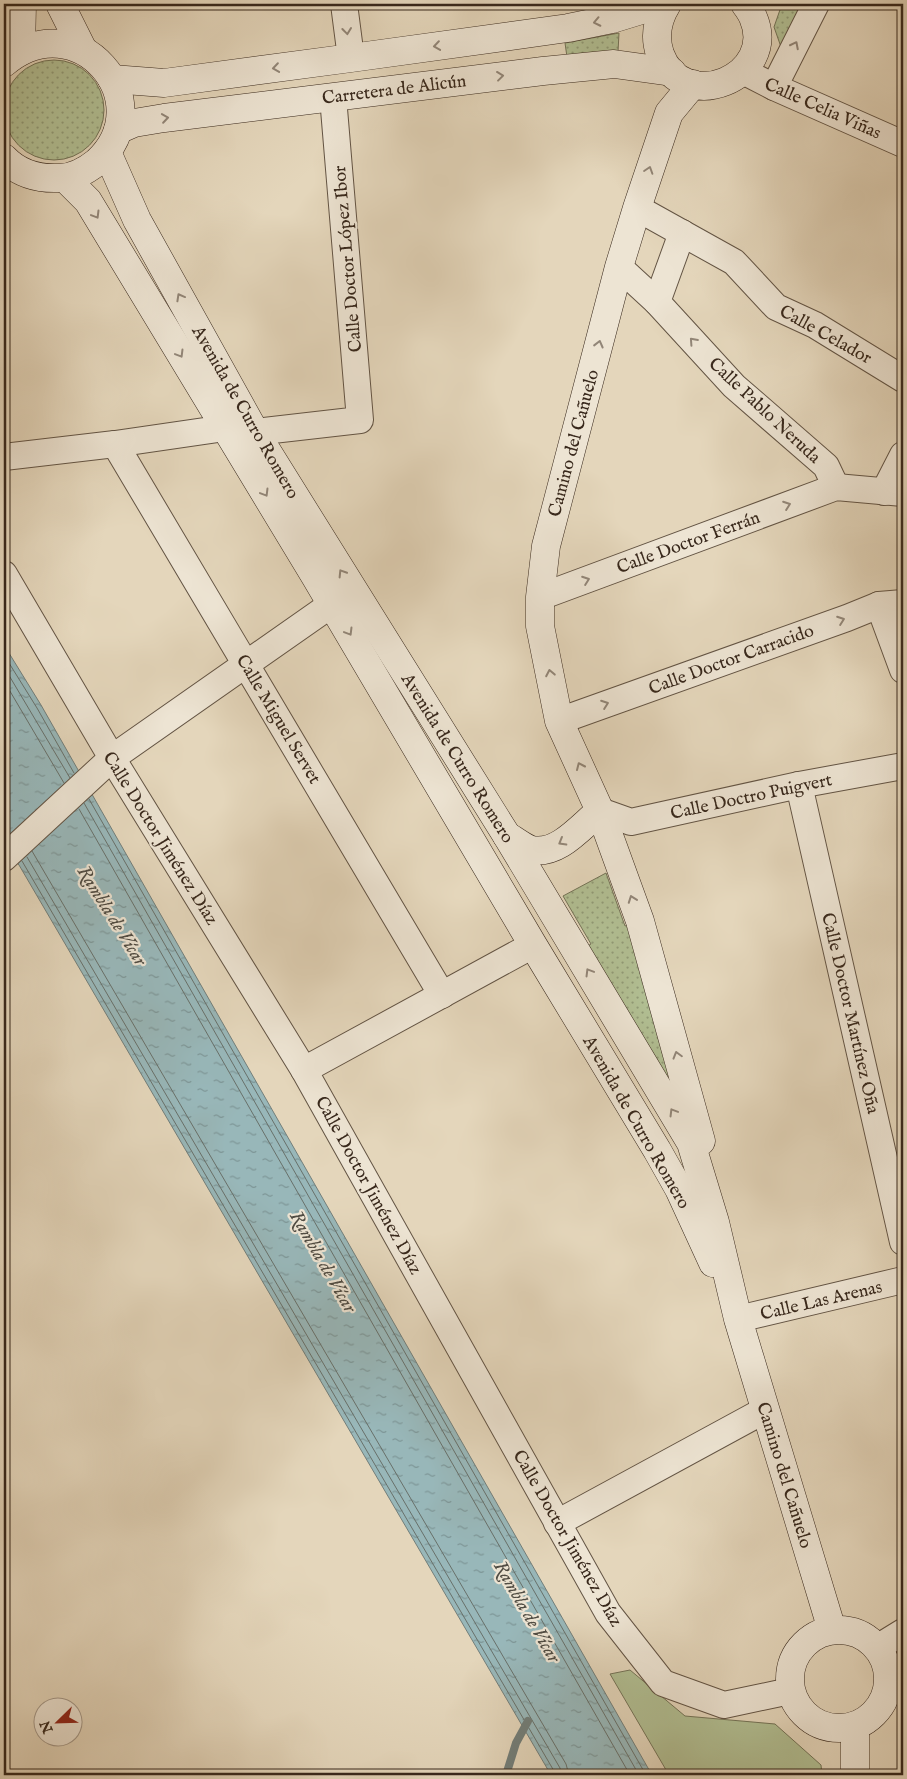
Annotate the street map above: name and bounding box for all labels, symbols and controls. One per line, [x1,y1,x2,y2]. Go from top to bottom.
one-way arrow [593,16,602,27]
one-way arrow [341,27,352,35]
one-way arrow [432,40,440,51]
one-way arrow [789,41,799,50]
one-way arrow [271,62,279,73]
street label: Carretera de Alicún [321,70,468,111]
one-way arrow [496,71,504,82]
street label: Calle Celia Viñas [760,73,884,145]
one-way arrow [161,113,169,124]
street label: Calle Doctor López Ibor [329,164,368,353]
one-way arrow [643,167,653,175]
one-way arrow [90,209,100,218]
one-way arrow [176,293,186,302]
street label: Calle Celador [775,300,876,370]
street label: Avenida de Curro Romero [185,321,304,504]
one-way arrow [690,338,699,347]
one-way arrow [594,340,604,348]
one-way arrow [174,348,184,357]
street label: Calle Pablo Neruda [703,353,825,469]
street label: Camino del Cañuelo [544,367,605,520]
one-way arrow [258,487,268,496]
one-way arrow [783,501,791,511]
street label: Calle Doctor Ferrán [614,507,764,580]
one-way arrow [339,569,348,578]
one-way arrow [581,576,589,586]
one-way arrow [836,616,845,626]
street label: Calle Doctor Carracido [646,620,818,701]
one-way arrow [342,627,352,636]
street label: Calle Miguel Servet [230,651,325,789]
street label: Avenida de Curro Romero [394,669,519,848]
one-way arrow [545,669,556,677]
one-way arrow [601,700,609,710]
street label: Calle Doctor Jiménez Díaz [97,748,223,930]
one-way arrow [575,762,586,771]
street label: Calle Doctro Puigvert [668,769,834,826]
one-way arrow [558,836,567,846]
water label: Rambla de Vícar [71,861,152,972]
one-way arrow [628,895,638,904]
street label: Calle Doctor Martínez Oña [815,911,884,1116]
one-way arrow [585,969,595,978]
street label: Avenida de Curro Romero [576,1031,695,1214]
one-way arrow [673,1051,683,1059]
street label: Calle Doctor Jiménez Díaz [309,1093,426,1279]
one-way arrow [669,1108,679,1117]
water label: Rambla de Vícar [283,1207,362,1319]
street label: Calle Las Arenas [758,1276,884,1327]
street label: Camino del Cañuelo [750,1400,817,1552]
street label: Calle Doctor Jiménez Díaz [507,1446,627,1631]
water label: Rambla de Vícar [487,1557,566,1669]
north arrow [32,1696,82,1746]
text: N [36,1718,58,1737]

